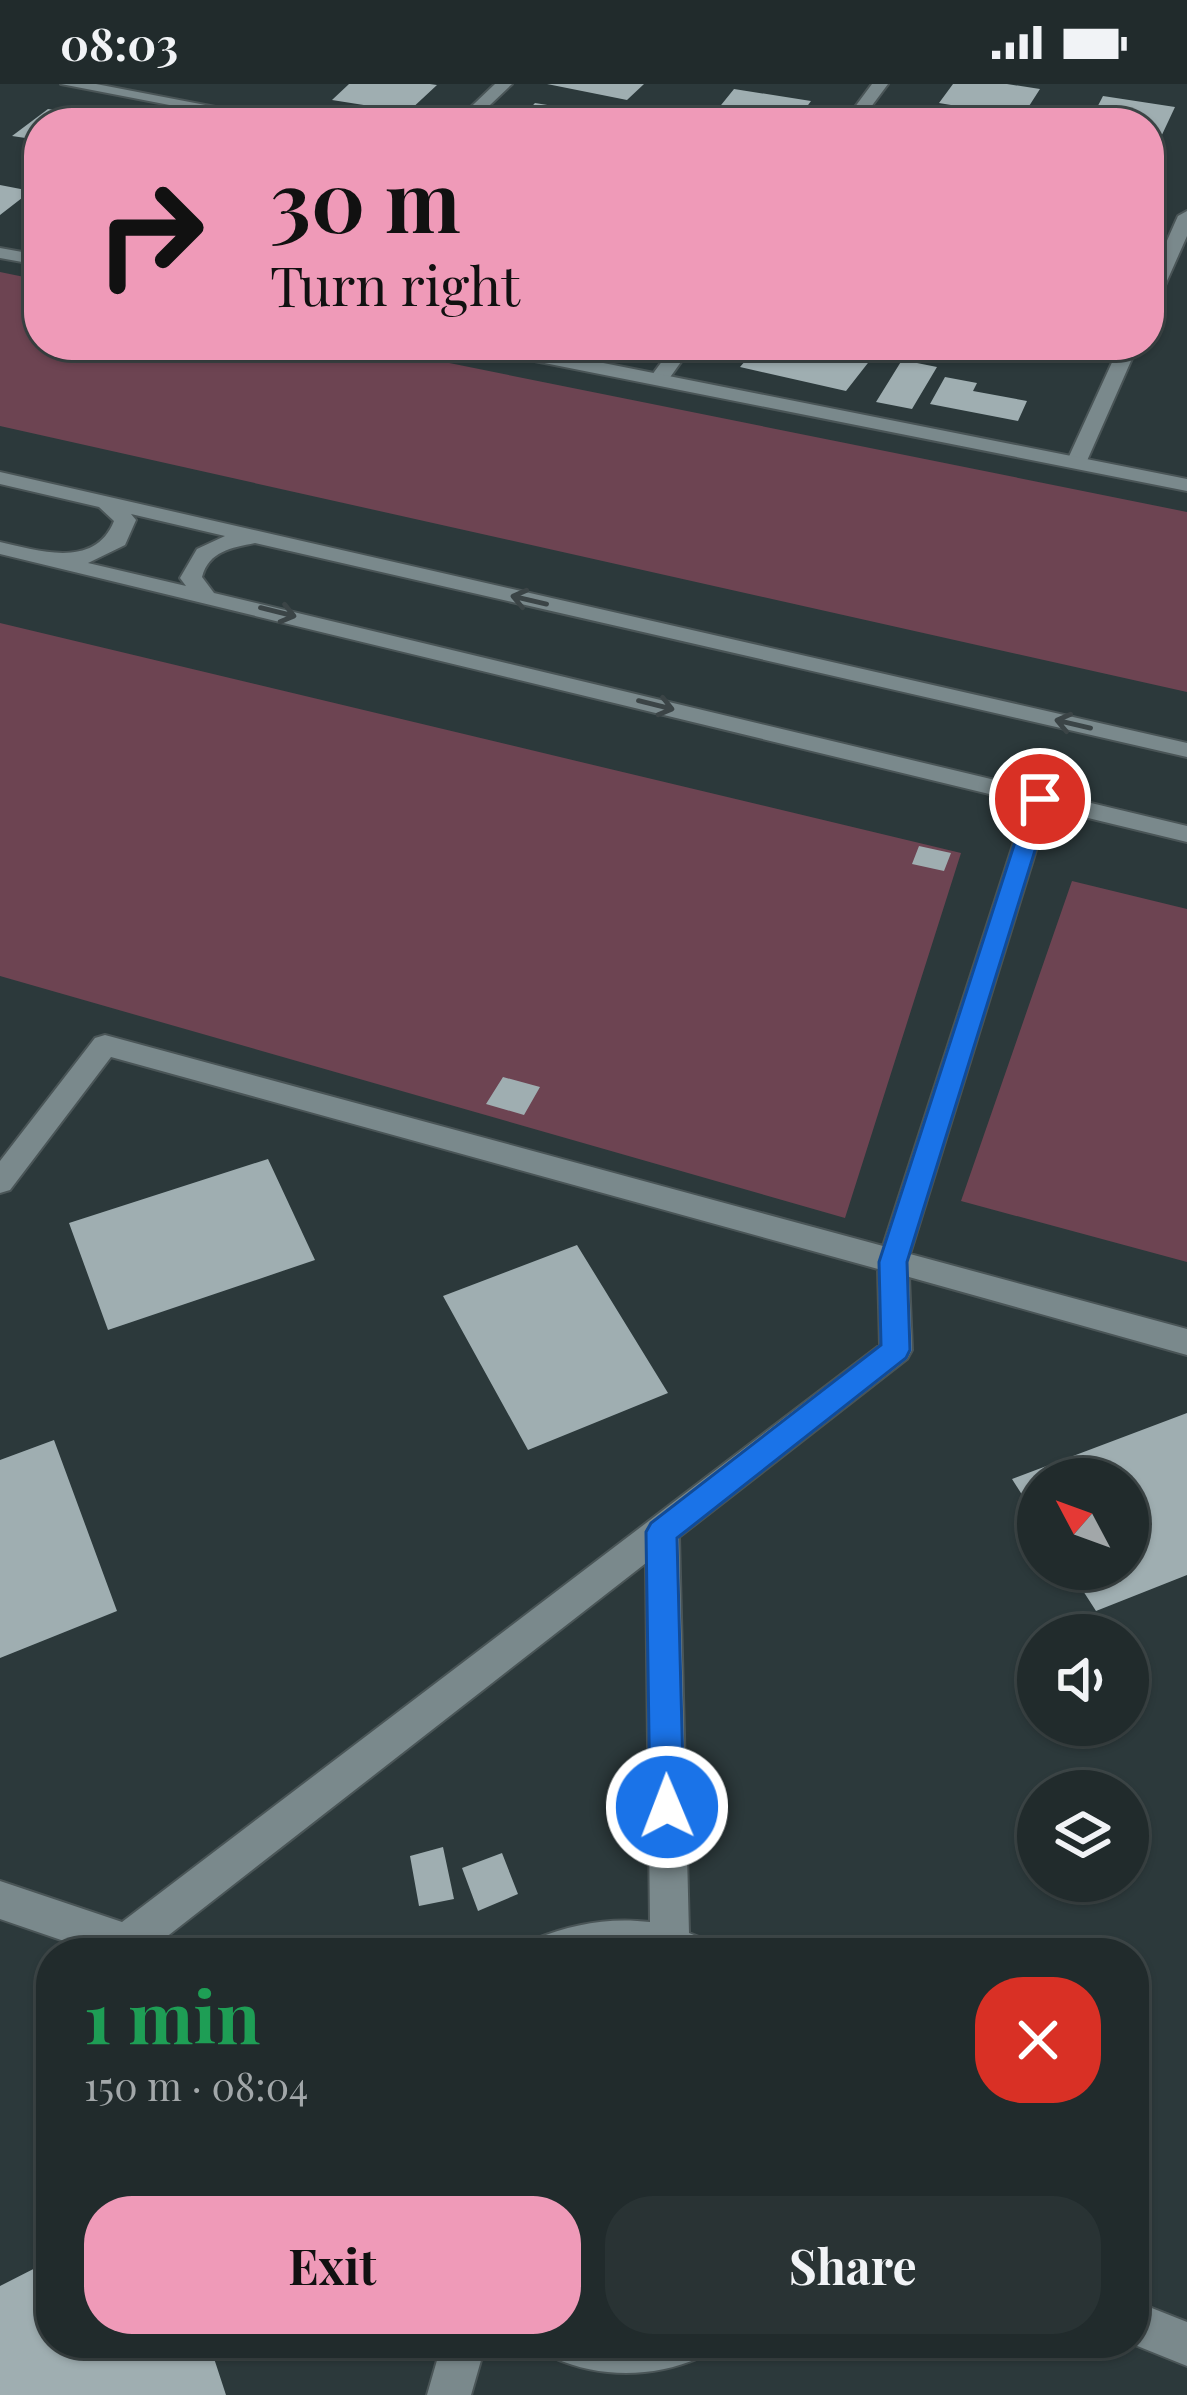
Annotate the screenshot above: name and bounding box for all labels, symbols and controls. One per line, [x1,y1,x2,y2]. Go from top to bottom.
text: 08:03 [60,12,178,72]
text: 30 m [270,142,461,254]
icon: right [72,156,228,312]
text: Turn right [270,249,520,321]
one-way arrow [510,588,548,611]
one-way arrow [258,602,296,624]
one-way arrow [637,695,675,717]
one-way arrow [1054,712,1092,734]
pin [989,748,1091,850]
icon: arrive [1007,766,1073,832]
north arrow [1017,1458,1149,1590]
map controls [1017,1458,1149,1902]
button: sound [1017,1614,1149,1746]
position arrow [604,1744,730,1870]
button: layers [1017,1770,1149,1902]
text: 1 min [84,1966,260,2062]
button: close [975,1977,1101,2103]
text: 150 m · 08:04 [84,2059,308,2111]
button: Exit [84,2196,581,2334]
button: Share [605,2196,1101,2334]

